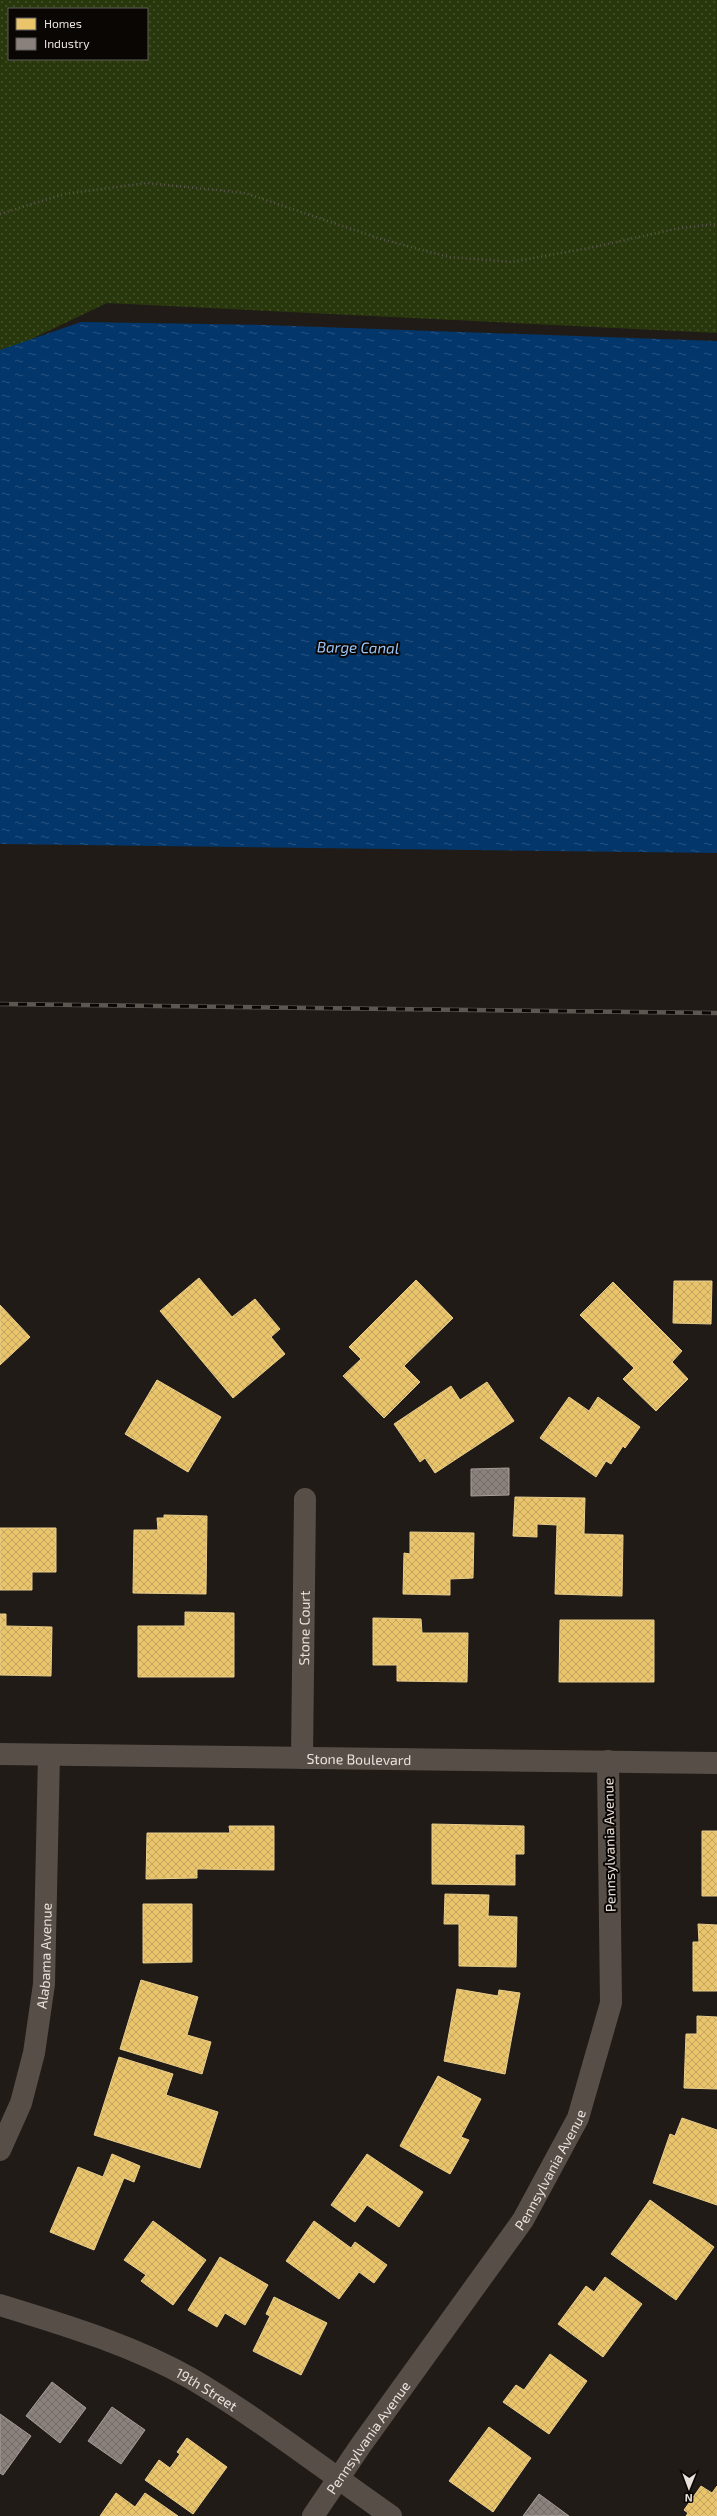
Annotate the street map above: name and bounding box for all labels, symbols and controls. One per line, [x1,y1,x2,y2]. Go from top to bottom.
legend [8,8,148,60]
text: Homes [44,16,82,30]
text: Industry [44,36,90,50]
water label: Barge Canal [317,637,399,657]
street label: Stone Court [295,1591,312,1665]
street label: Stone Boulevard [307,1749,411,1768]
street label: Pennsylvania Avenue [599,1778,619,1912]
street label: Alabama Avenue [32,1903,54,2010]
street label: Pennsylvania Avenue [510,2108,588,2233]
street label: 19th Street [173,2363,241,2414]
street label: Pennsylvania Avenue [322,2377,413,2497]
north arrow [669,2468,709,2508]
text: N [685,2492,693,2505]

